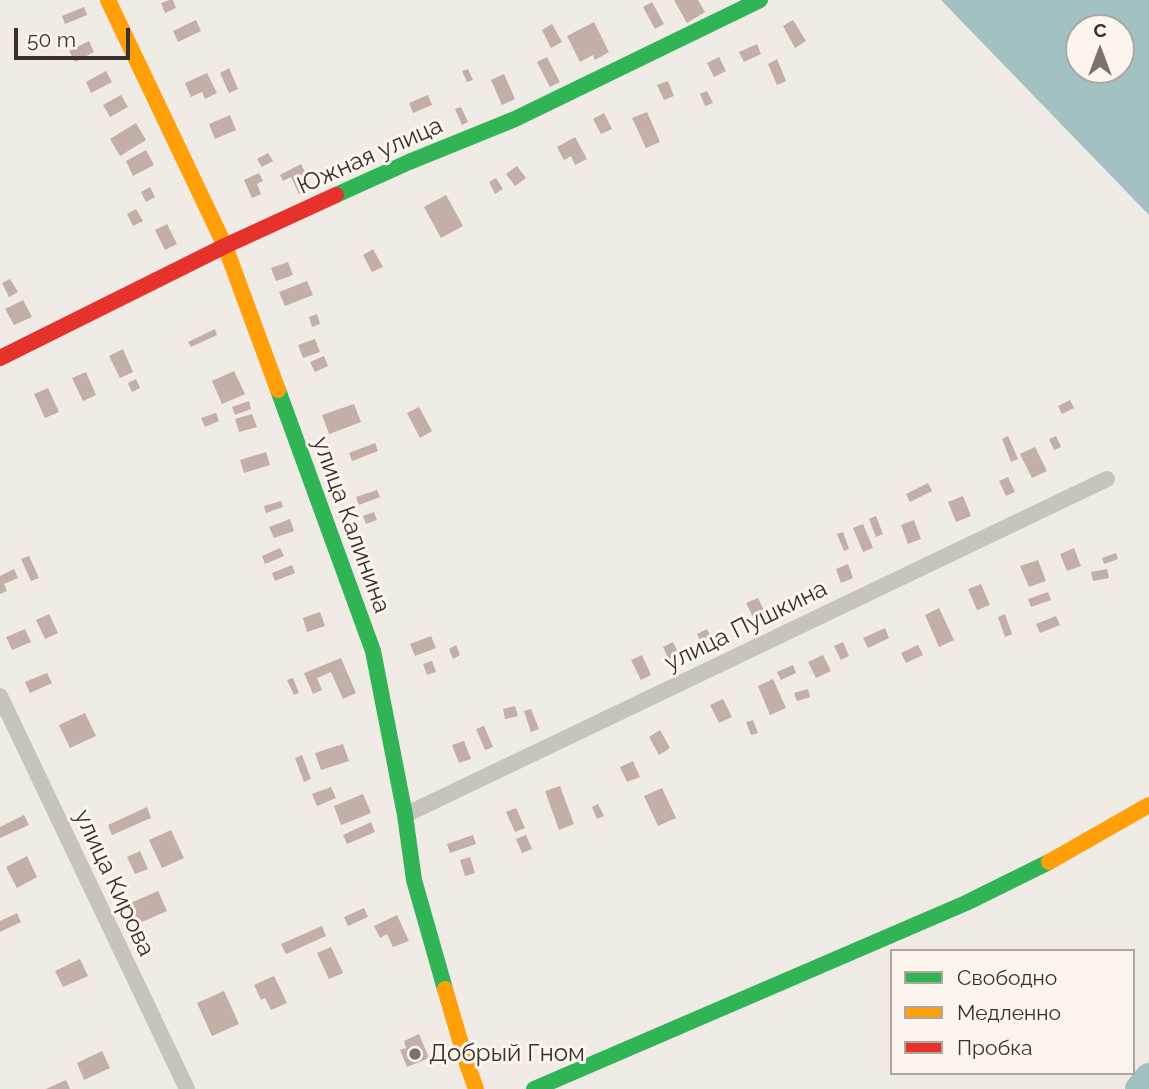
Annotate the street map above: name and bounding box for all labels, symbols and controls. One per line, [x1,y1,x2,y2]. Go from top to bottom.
scale bar [18,14,133,58]
north arrow [1065,14,1135,84]
text: С [1093,19,1107,41]
text: 50 m [27,27,76,52]
street label: Южная улица [293,111,447,201]
street label: улица Калинина [306,433,396,617]
street label: улица Пушкина [660,574,832,678]
street label: улица Кирова [67,805,161,961]
legend [890,949,1135,1075]
text: Свободно [957,965,1057,990]
text: Медленно [957,1000,1061,1025]
text: Пробка [957,1035,1033,1060]
place label: Добрый Гном [429,1040,585,1068]
marker: Добрый Гном [407,1046,423,1062]

